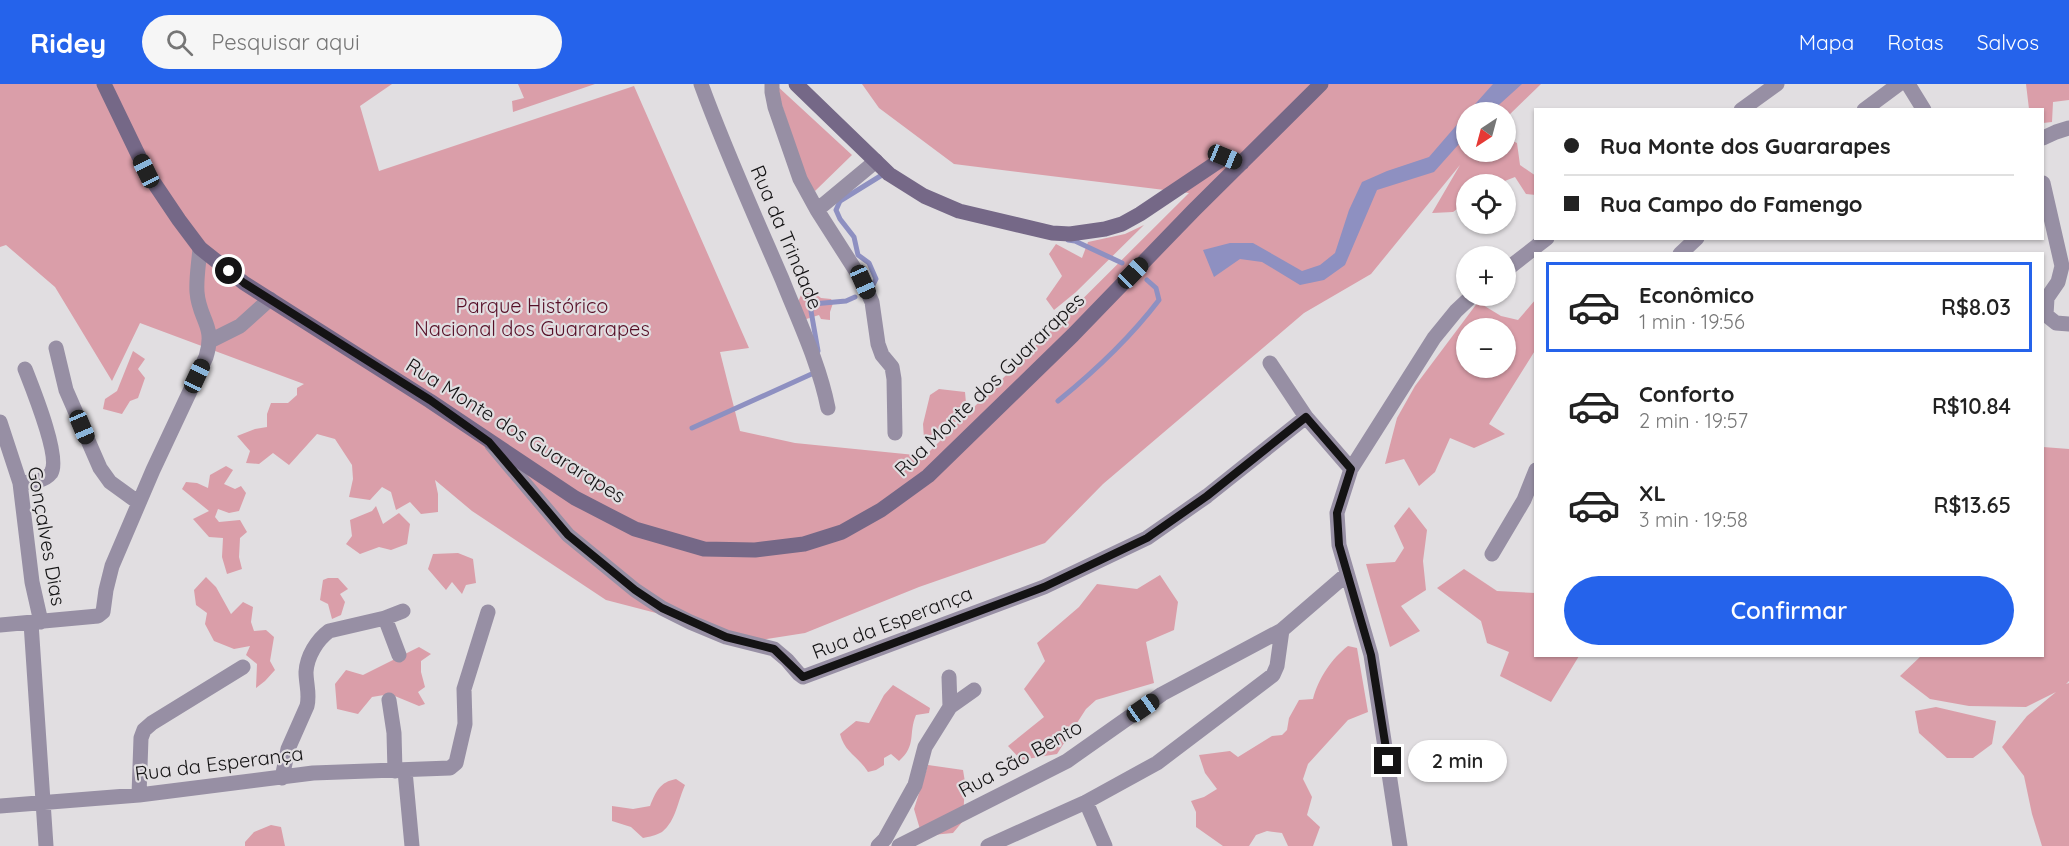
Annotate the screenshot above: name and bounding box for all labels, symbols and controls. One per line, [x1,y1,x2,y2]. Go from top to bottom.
search box [142,15,562,69]
text: Ridey [30,25,106,60]
icon: search [163,26,196,59]
text: Pesquisar aqui [211,28,360,56]
text: Mapa [1799,29,1854,55]
text: Rotas [1887,29,1944,55]
text: Salvos [1977,29,2039,55]
north arrow [1456,102,1516,162]
map controls [1456,102,1516,378]
text: Rua Monte dos Guararapes [1600,132,1891,160]
car [1205,142,1245,172]
car [130,151,162,191]
street label: Rua da Trindade [745,161,829,313]
button: locate [1456,174,1516,234]
text: Rua Campo do Famengo [1600,190,1863,218]
button: + [1456,246,1516,306]
car [1114,254,1152,292]
route start [215,257,242,284]
car [847,262,879,302]
icon: car [1567,280,1621,334]
text: Econômico [1639,281,1754,309]
street label: Rua Monte dos Guararapes [889,287,1089,481]
park label: Parque Histórico Nacional dos Guararapes [414,293,650,341]
text: R$8.03 [1941,293,2011,321]
text: 1 min · 19:56 [1639,309,1745,334]
button: − [1456,318,1516,378]
street label: Rua Monte dos Guararapes [402,352,630,508]
car [181,356,213,396]
icon: car [1567,379,1621,433]
text: Conforto [1639,380,1734,408]
text: R$10.84 [1932,392,2011,420]
car [67,407,97,447]
text: 2 min · 19:57 [1639,408,1748,433]
street label: Gonçalves Dias [22,464,72,608]
icon: car [1567,478,1621,532]
text: XL [1639,479,1666,507]
text: R$13.65 [1934,491,2011,519]
text: 3 min · 19:58 [1639,507,1748,532]
button: Confirmar [1564,576,2014,645]
street label: Rua da Esperança [808,580,976,664]
car [1123,690,1163,726]
street label: Rua São Bento [954,714,1086,802]
street label: Rua da Esperança [133,740,305,786]
callout: 2 min [1409,740,1508,782]
route end [1374,747,1401,774]
text: 2 min [1432,748,1483,773]

